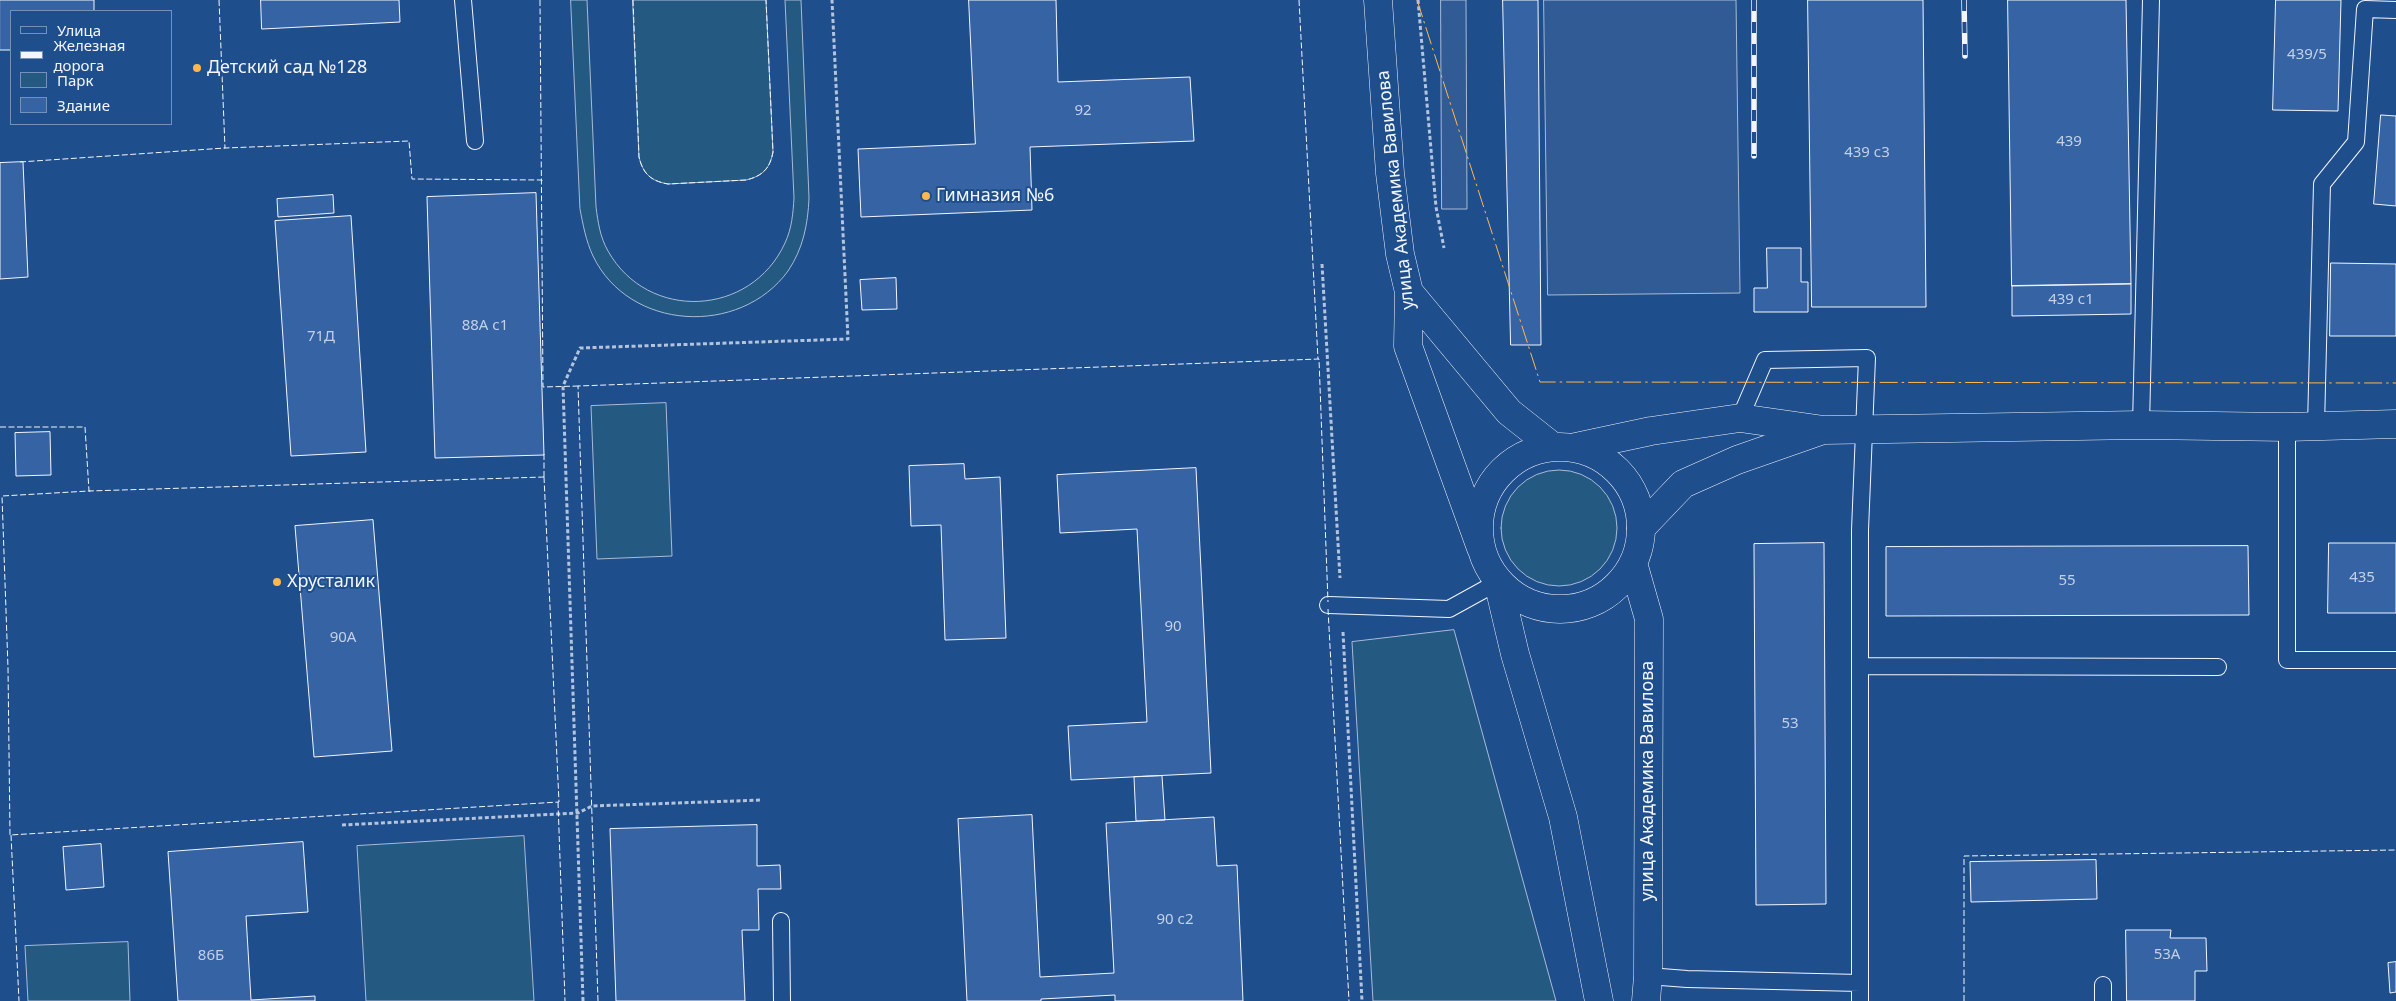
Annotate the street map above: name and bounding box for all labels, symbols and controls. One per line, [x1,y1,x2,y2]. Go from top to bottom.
legend [10,10,172,125]
text: Улица [57,20,101,40]
text: Железная дорога [53,35,126,75]
house number: 439/5 [2287,46,2327,64]
place label: Детский сад №128 [207,57,367,79]
marker: Детский сад №128 [191,62,203,74]
street label: улица Академика Вавилова [1373,69,1419,311]
text: Парк [57,70,93,90]
text: Здание [57,95,110,115]
house number: 92 [1074,102,1092,120]
house number: 439 [2056,133,2082,151]
house number: 439 с3 [1844,144,1890,162]
place label: Гимназия №6 [936,185,1054,207]
marker: Гимназия №6 [920,190,932,202]
house number: 439 с1 [2048,291,2094,309]
house number: 88А с1 [462,317,508,335]
house number: 71Д [307,328,335,346]
house number: 435 [2349,569,2375,587]
place label: Хрусталик [287,571,375,593]
house number: 55 [2058,572,2076,590]
marker: Хрусталик [271,576,283,588]
house number: 90 [1164,618,1182,636]
house number: 90А [330,629,356,647]
street label: улица Академика Вавилова [1637,661,1659,901]
house number: 53 [1781,715,1799,733]
house number: 90 с2 [1156,911,1194,929]
house number: 53А [2154,946,2180,964]
house number: 86Б [198,947,224,965]

